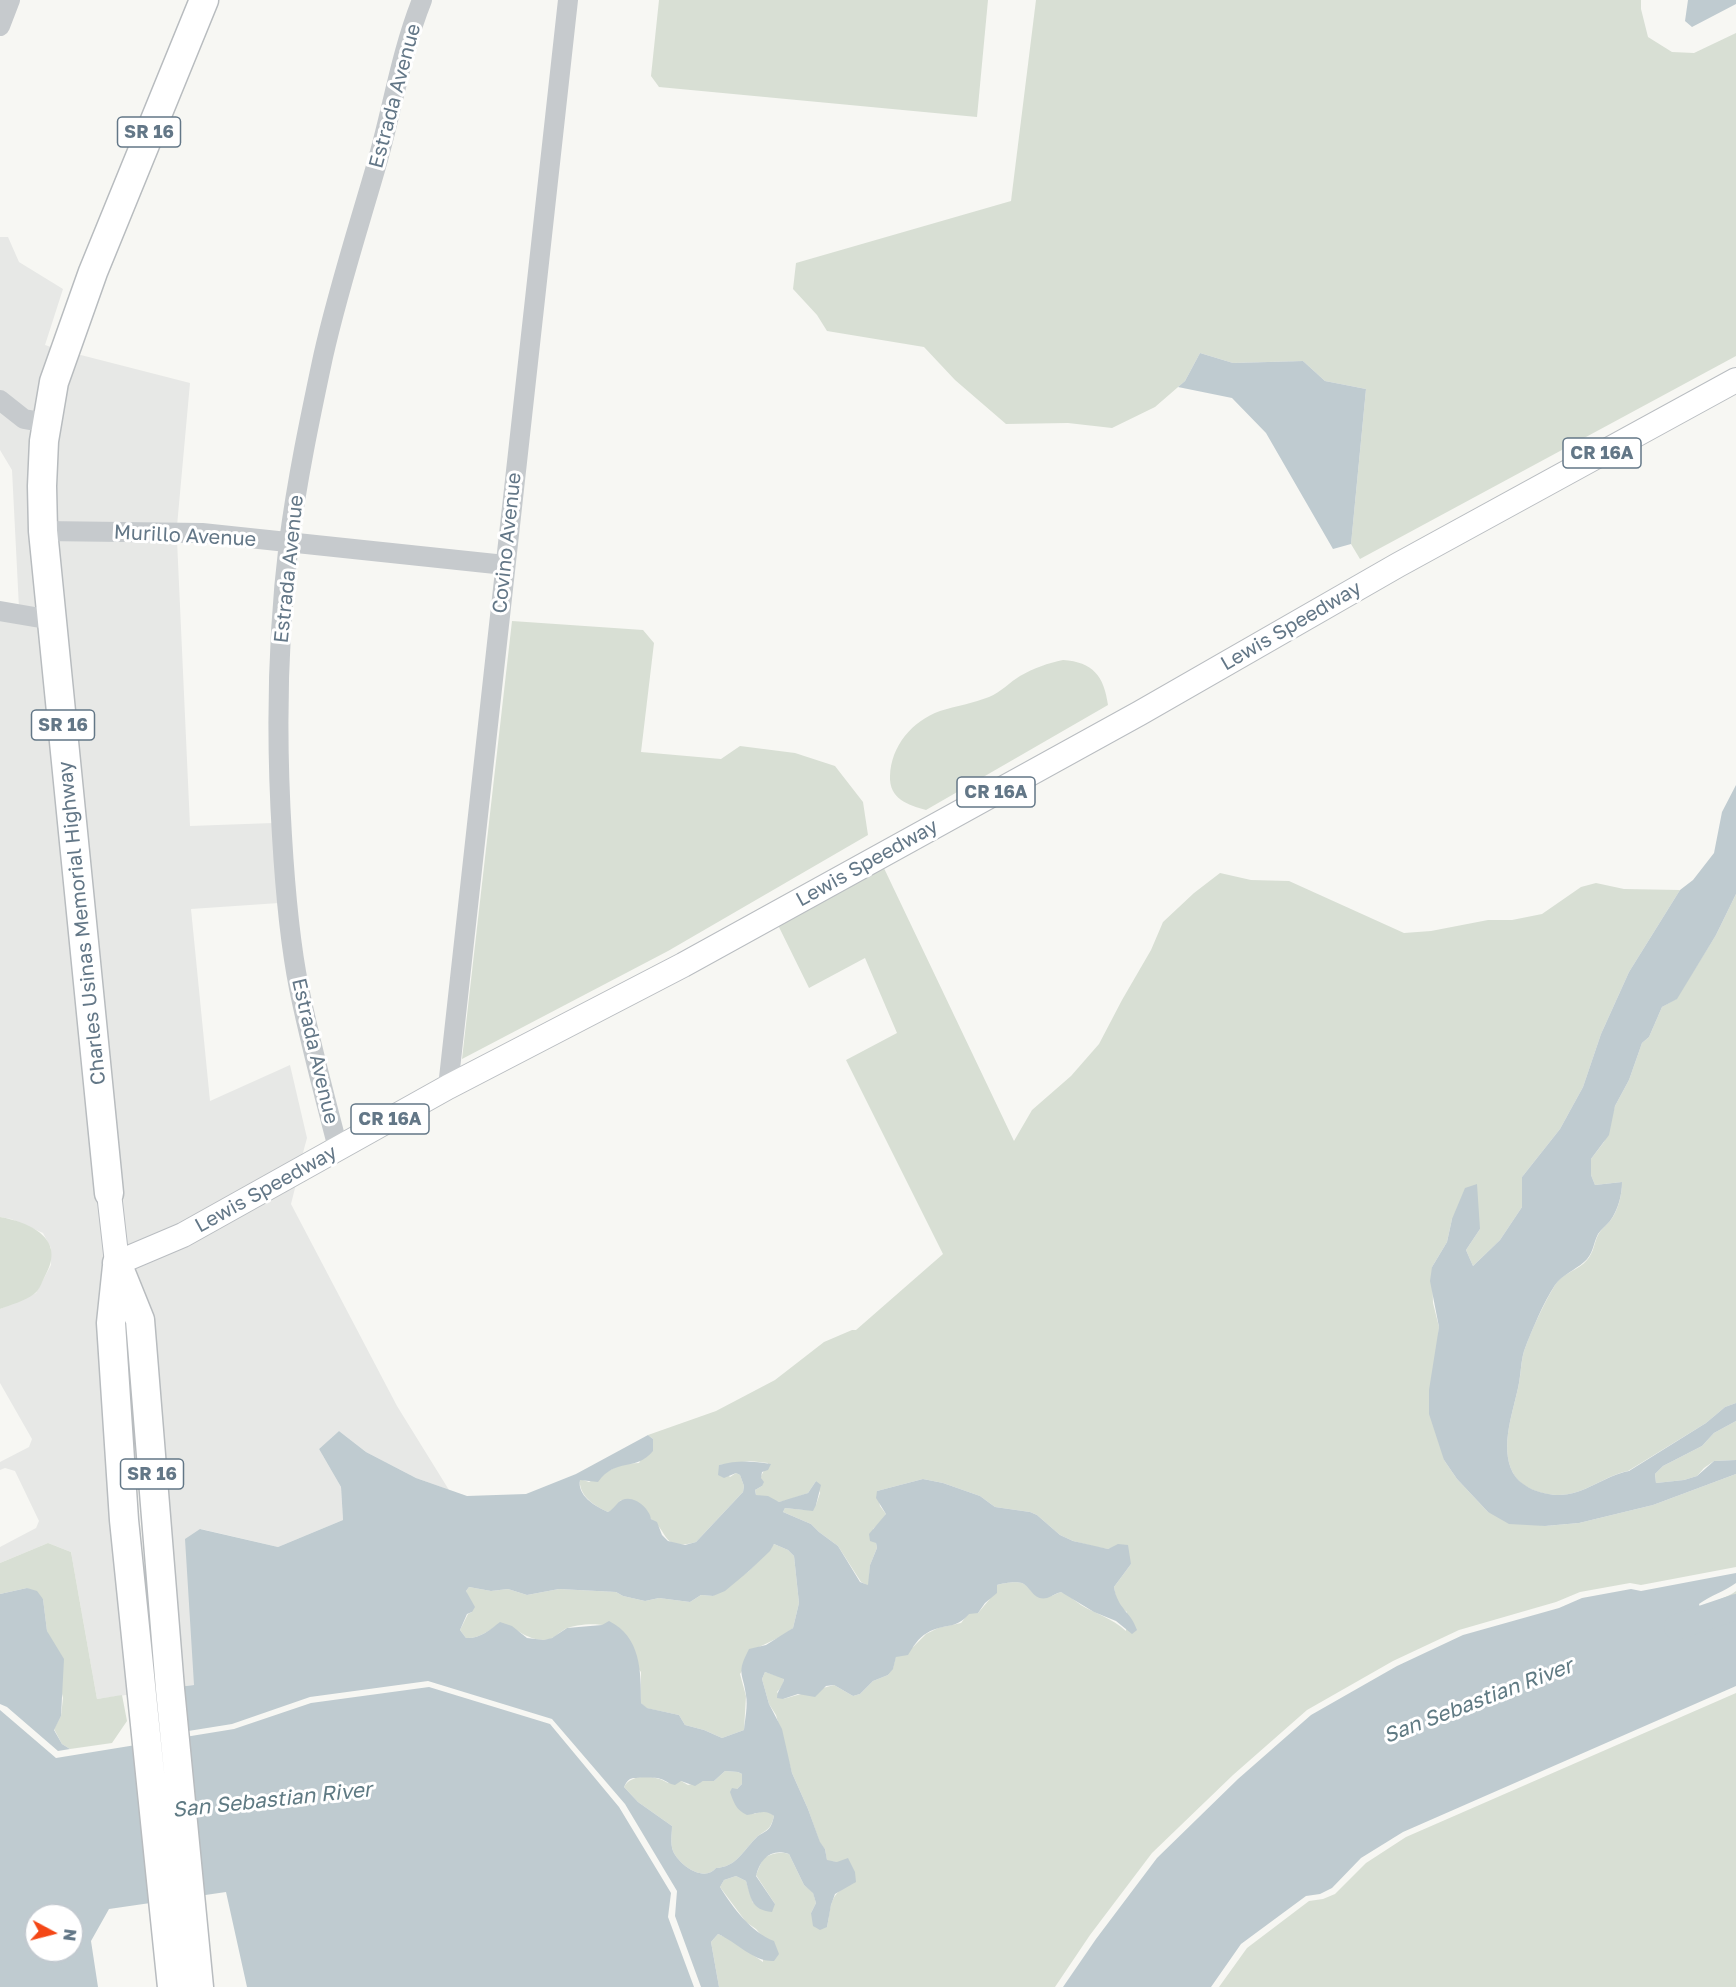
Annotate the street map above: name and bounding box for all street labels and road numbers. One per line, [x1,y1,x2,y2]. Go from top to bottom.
street label: Estrada Avenue [364,21,426,171]
road number: SR 16 [118,117,180,147]
road number: CR 16A [1563,438,1641,468]
street label: Covino Avenue [488,471,526,615]
street label: Estrada Avenue [269,494,309,644]
street label: Murillo Avenue [113,520,257,552]
street label: Lewis Speedway [1216,576,1366,676]
road number: SR 16 [32,710,94,740]
street label: Charles Usinas Memorial Highway [53,760,111,1086]
road number: CR 16A [957,777,1035,807]
street label: Lewis Speedway [792,814,942,912]
street label: Estrada Avenue [287,976,343,1126]
road number: CR 16A [351,1104,429,1134]
street label: Lewis Speedway [191,1140,341,1238]
road number: SR 16 [120,1459,184,1489]

